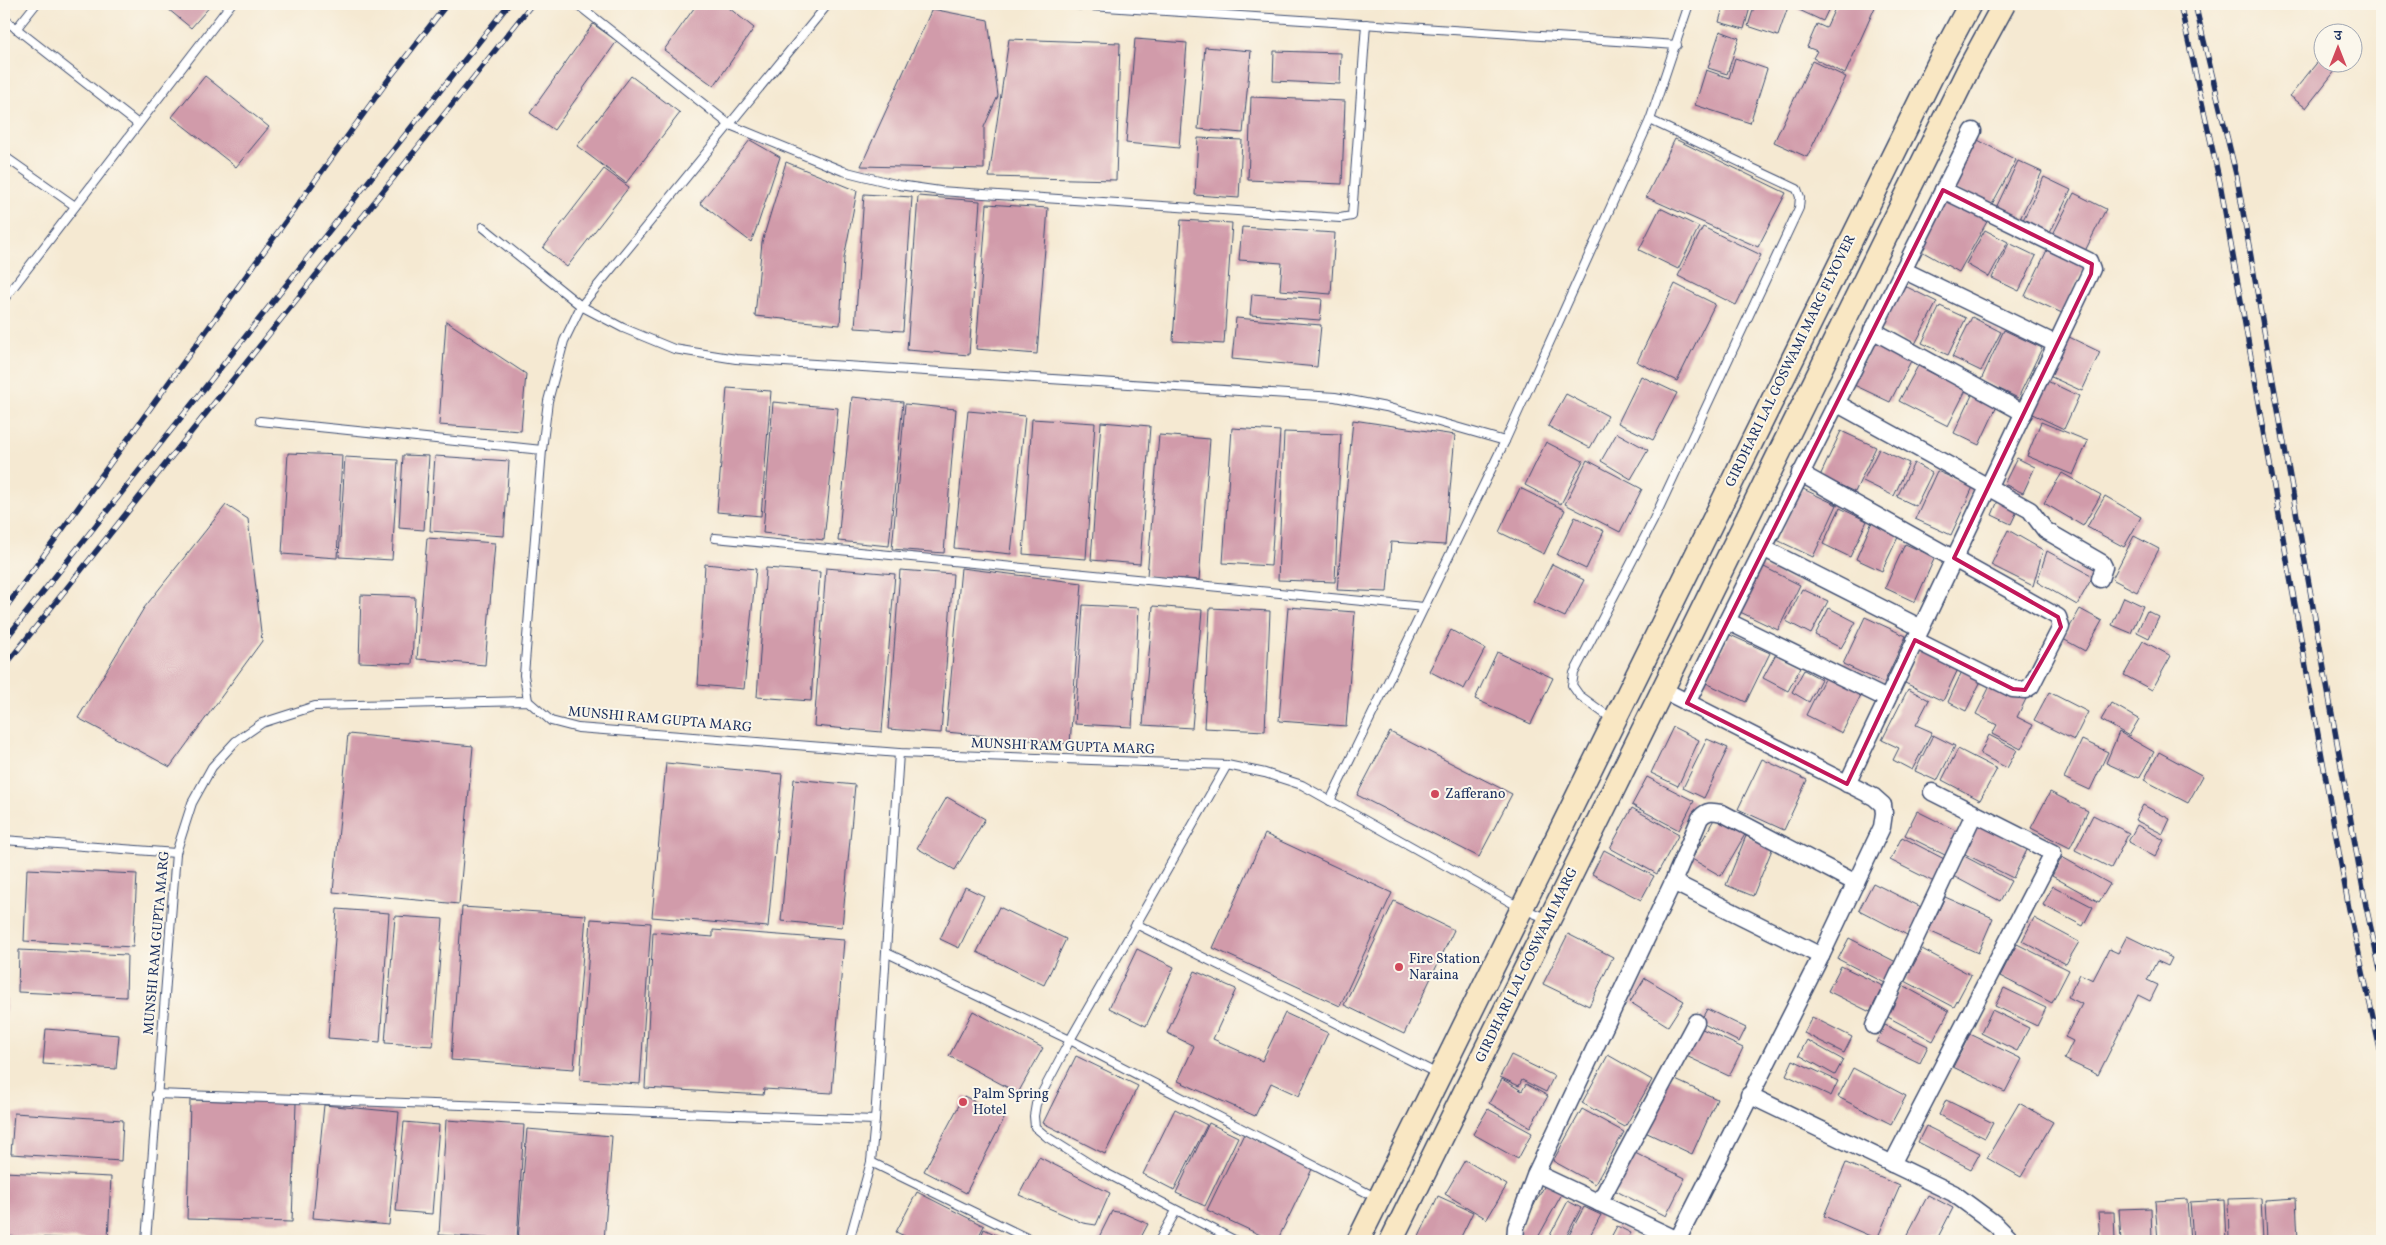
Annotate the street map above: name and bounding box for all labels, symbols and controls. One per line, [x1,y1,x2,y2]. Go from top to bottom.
north arrow [2314,22,2364,72]
text: उ [2333,27,2342,46]
street label: GIRDHARI LAL GOSWAMI MARG FLYOVER [1721,231,1861,490]
street label: MUNSHI RAM GUPTA MARG [567,702,753,738]
street label: MUNSHI RAM GUPTA MARG [970,734,1156,760]
place label: Zafferano [1445,785,1505,804]
marker: Zafferano [1429,788,1441,800]
street label: MUNSHI RAM GUPTA MARG [139,850,175,1036]
street label: GIRDHARI LAL GOSWAMI MARG [1471,864,1583,1066]
place label: Fire Station Naraina [1409,950,1480,985]
marker: Fire Station Naraina [1393,961,1405,973]
place label: Palm Spring Hotel [973,1085,1049,1120]
marker: Palm Spring Hotel [957,1096,969,1108]

